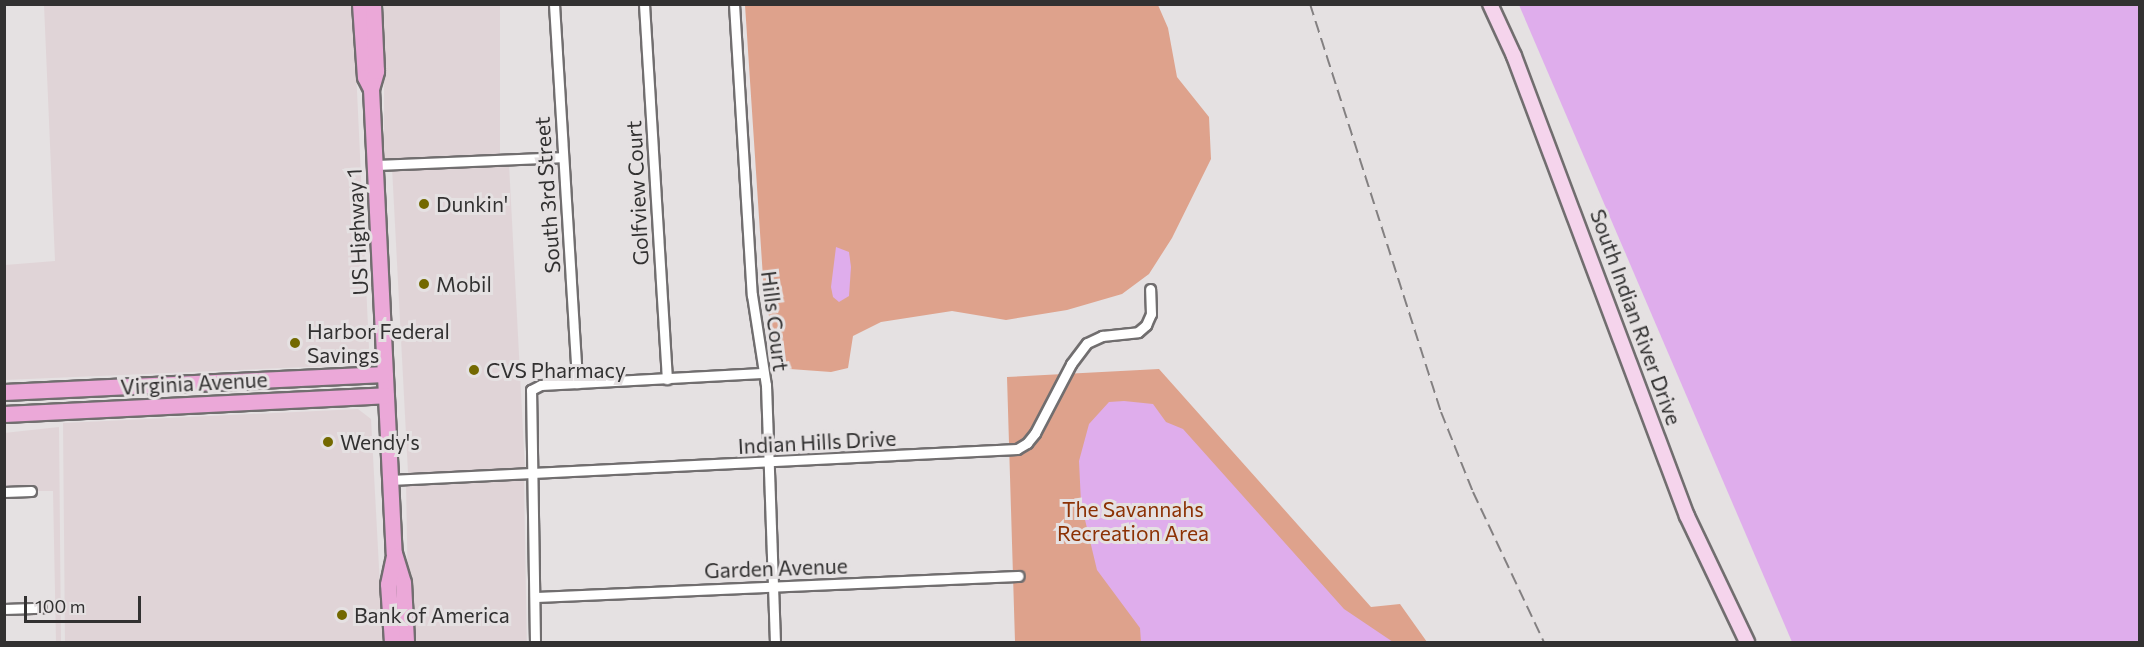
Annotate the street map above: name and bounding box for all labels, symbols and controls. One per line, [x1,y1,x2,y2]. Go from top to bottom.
street label: South 3rd Street [529,116,565,274]
street label: Golfview Court [621,120,653,266]
street label: US Highway 1 [341,168,373,296]
place label: Dunkin' [436,191,508,217]
marker: Dunkin' [417,197,431,211]
street label: South Indian River Drive [1585,206,1687,428]
street label: Hills Court [756,269,794,373]
place label: Mobil [436,271,492,297]
marker: Mobil [417,277,431,291]
place label: Harbor Federal Savings [307,318,450,368]
marker: Harbor Federal Savings [288,336,302,350]
place label: CVS Pharmacy [486,357,626,383]
marker: CVS Pharmacy [467,363,481,377]
street label: Virginia Avenue [120,367,268,399]
street label: Indian Hills Drive [737,425,897,459]
place label: Wendy's [340,429,420,455]
marker: Wendy's [321,435,335,449]
park label: The Savannahs Recreation Area [1057,496,1209,546]
street label: Garden Avenue [704,553,848,583]
scale bar [27,584,144,622]
text: 100 m [35,595,85,617]
place label: Bank of America [354,602,510,628]
marker: Bank of America [335,608,349,622]

